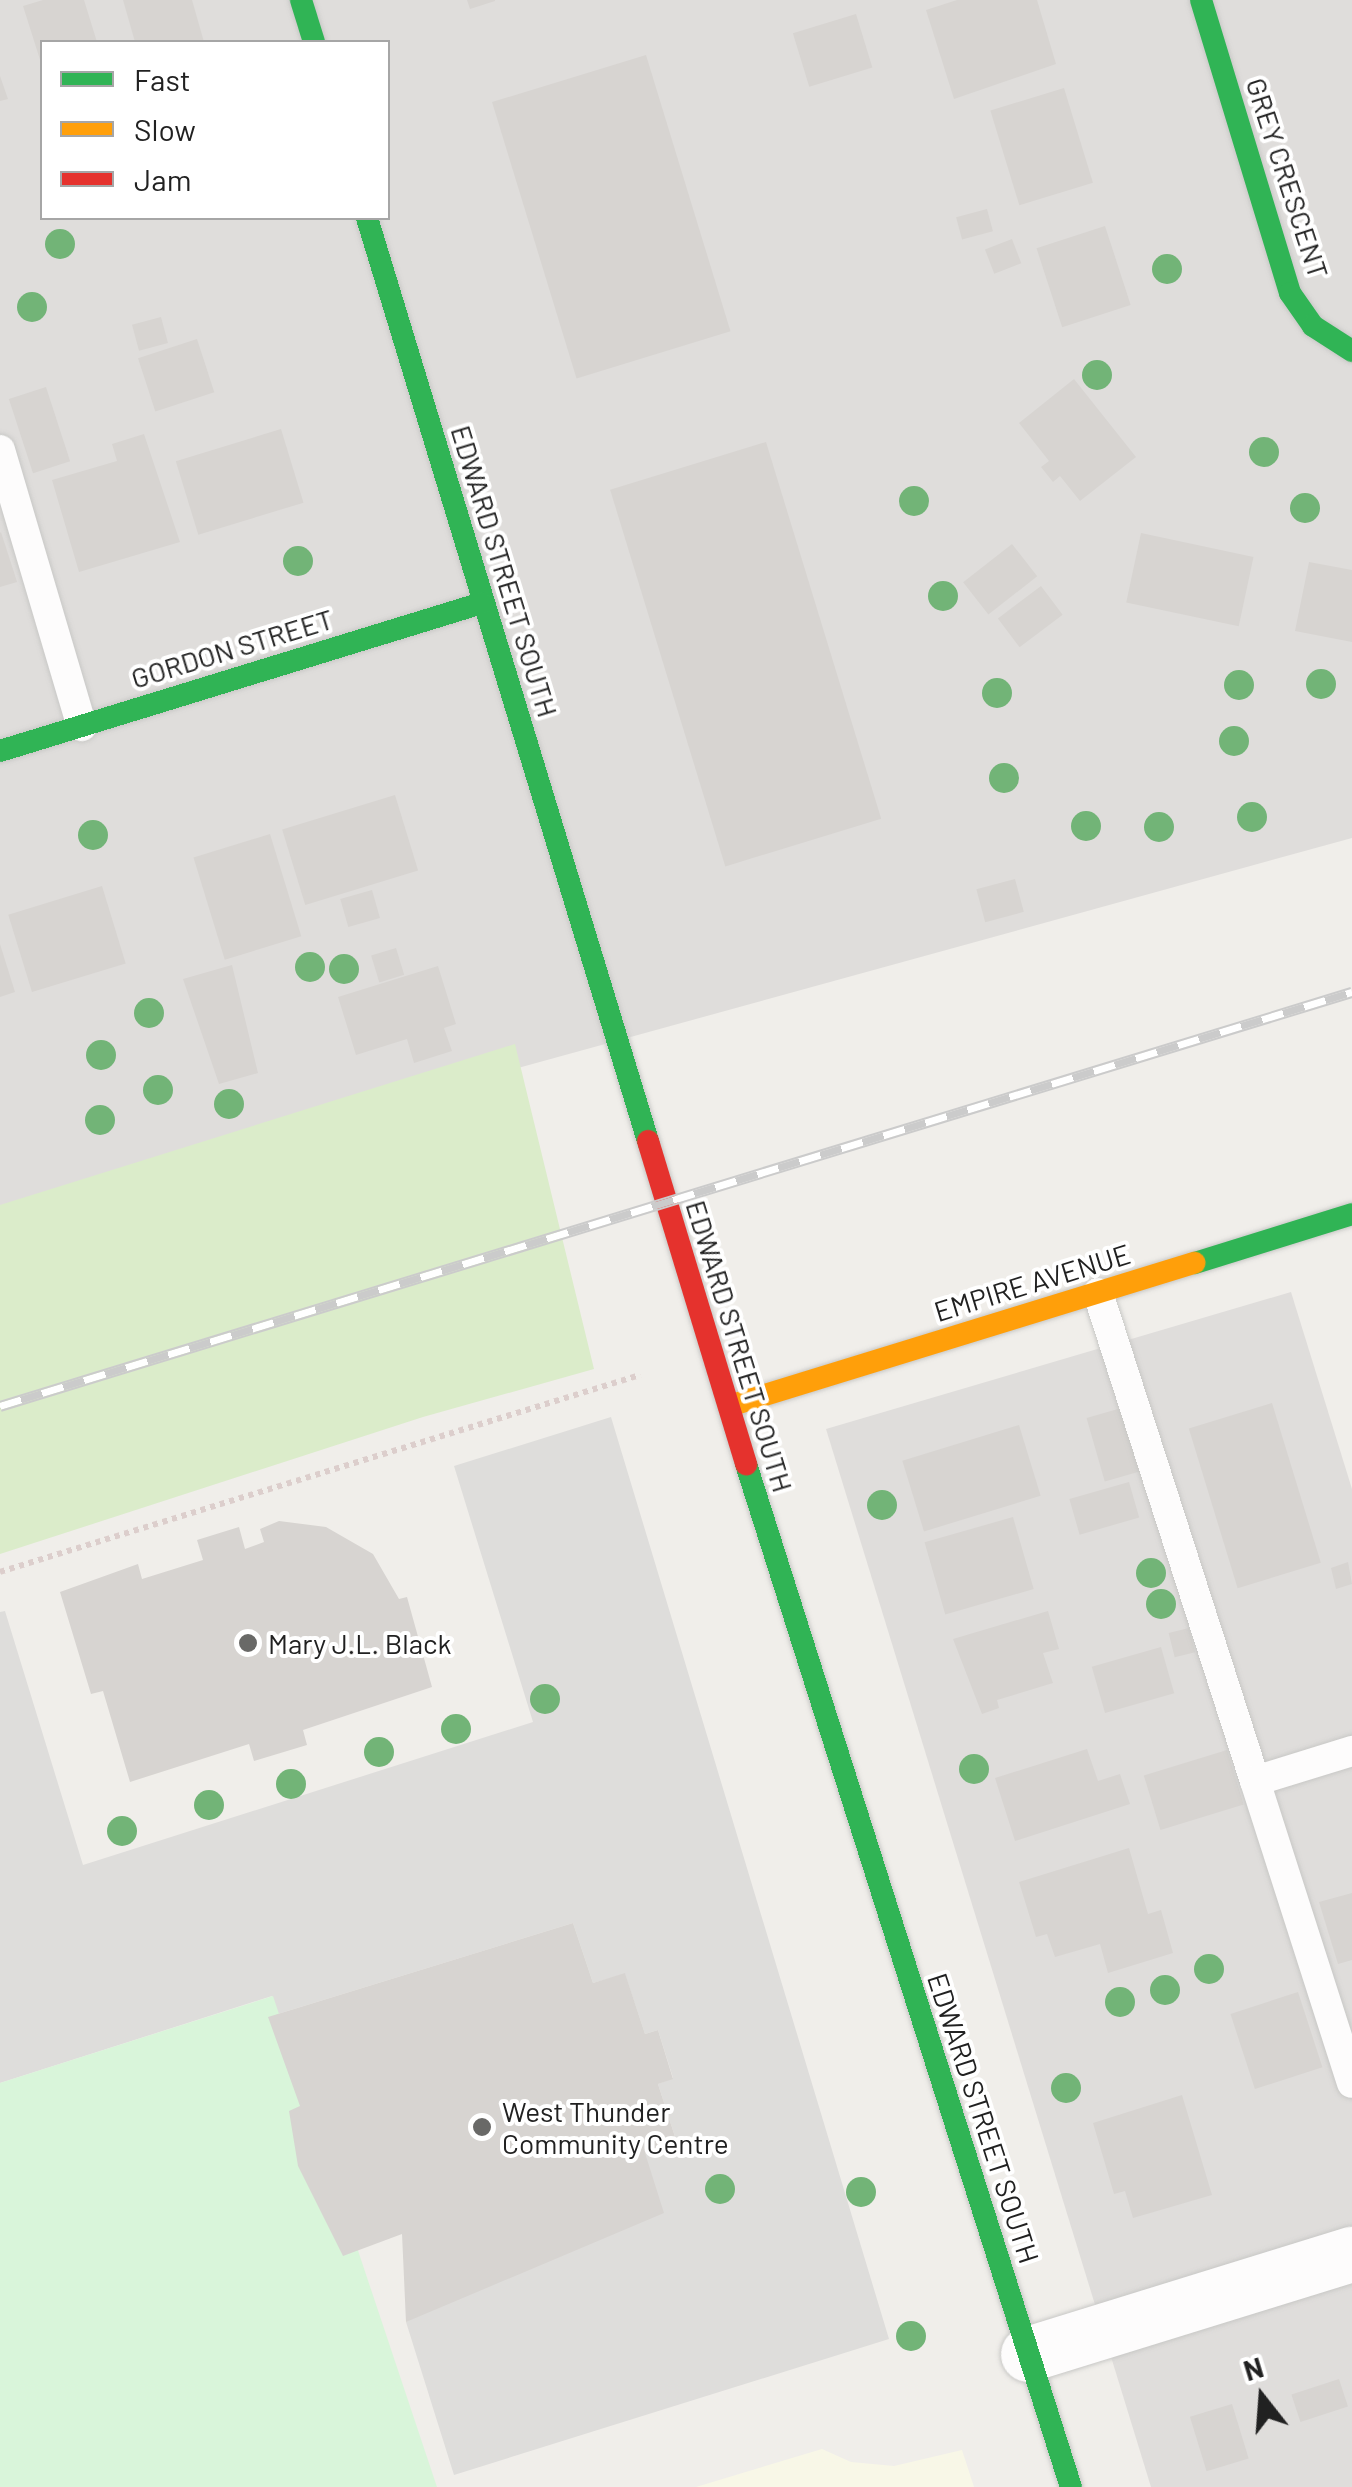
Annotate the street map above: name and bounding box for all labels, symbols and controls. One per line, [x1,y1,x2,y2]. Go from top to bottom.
legend [40,40,390,220]
text: Fast [134,61,191,97]
street label: GREY CRESCENT [1240,73,1336,283]
text: Slow [134,111,196,147]
text: Jam [134,161,191,197]
street label: EDWARD STREET SOUTH [445,421,565,721]
street label: GORDON STREET [127,601,337,695]
street label: EDWARD STREET SOUTH [680,1196,800,1496]
street label: EMPIRE AVENUE [930,1236,1134,1328]
place label: Mary J.L. Black [268,1626,452,1660]
marker: Mary J.L. Black [237,1632,259,1654]
street label: EDWARD STREET SOUTH [921,1969,1047,2267]
place label: West Thunder Community Centre [502,2094,729,2160]
marker: West Thunder Community Centre [471,2116,493,2138]
north arrow [1212,2347,1312,2447]
text: N [1239,2349,1267,2387]

